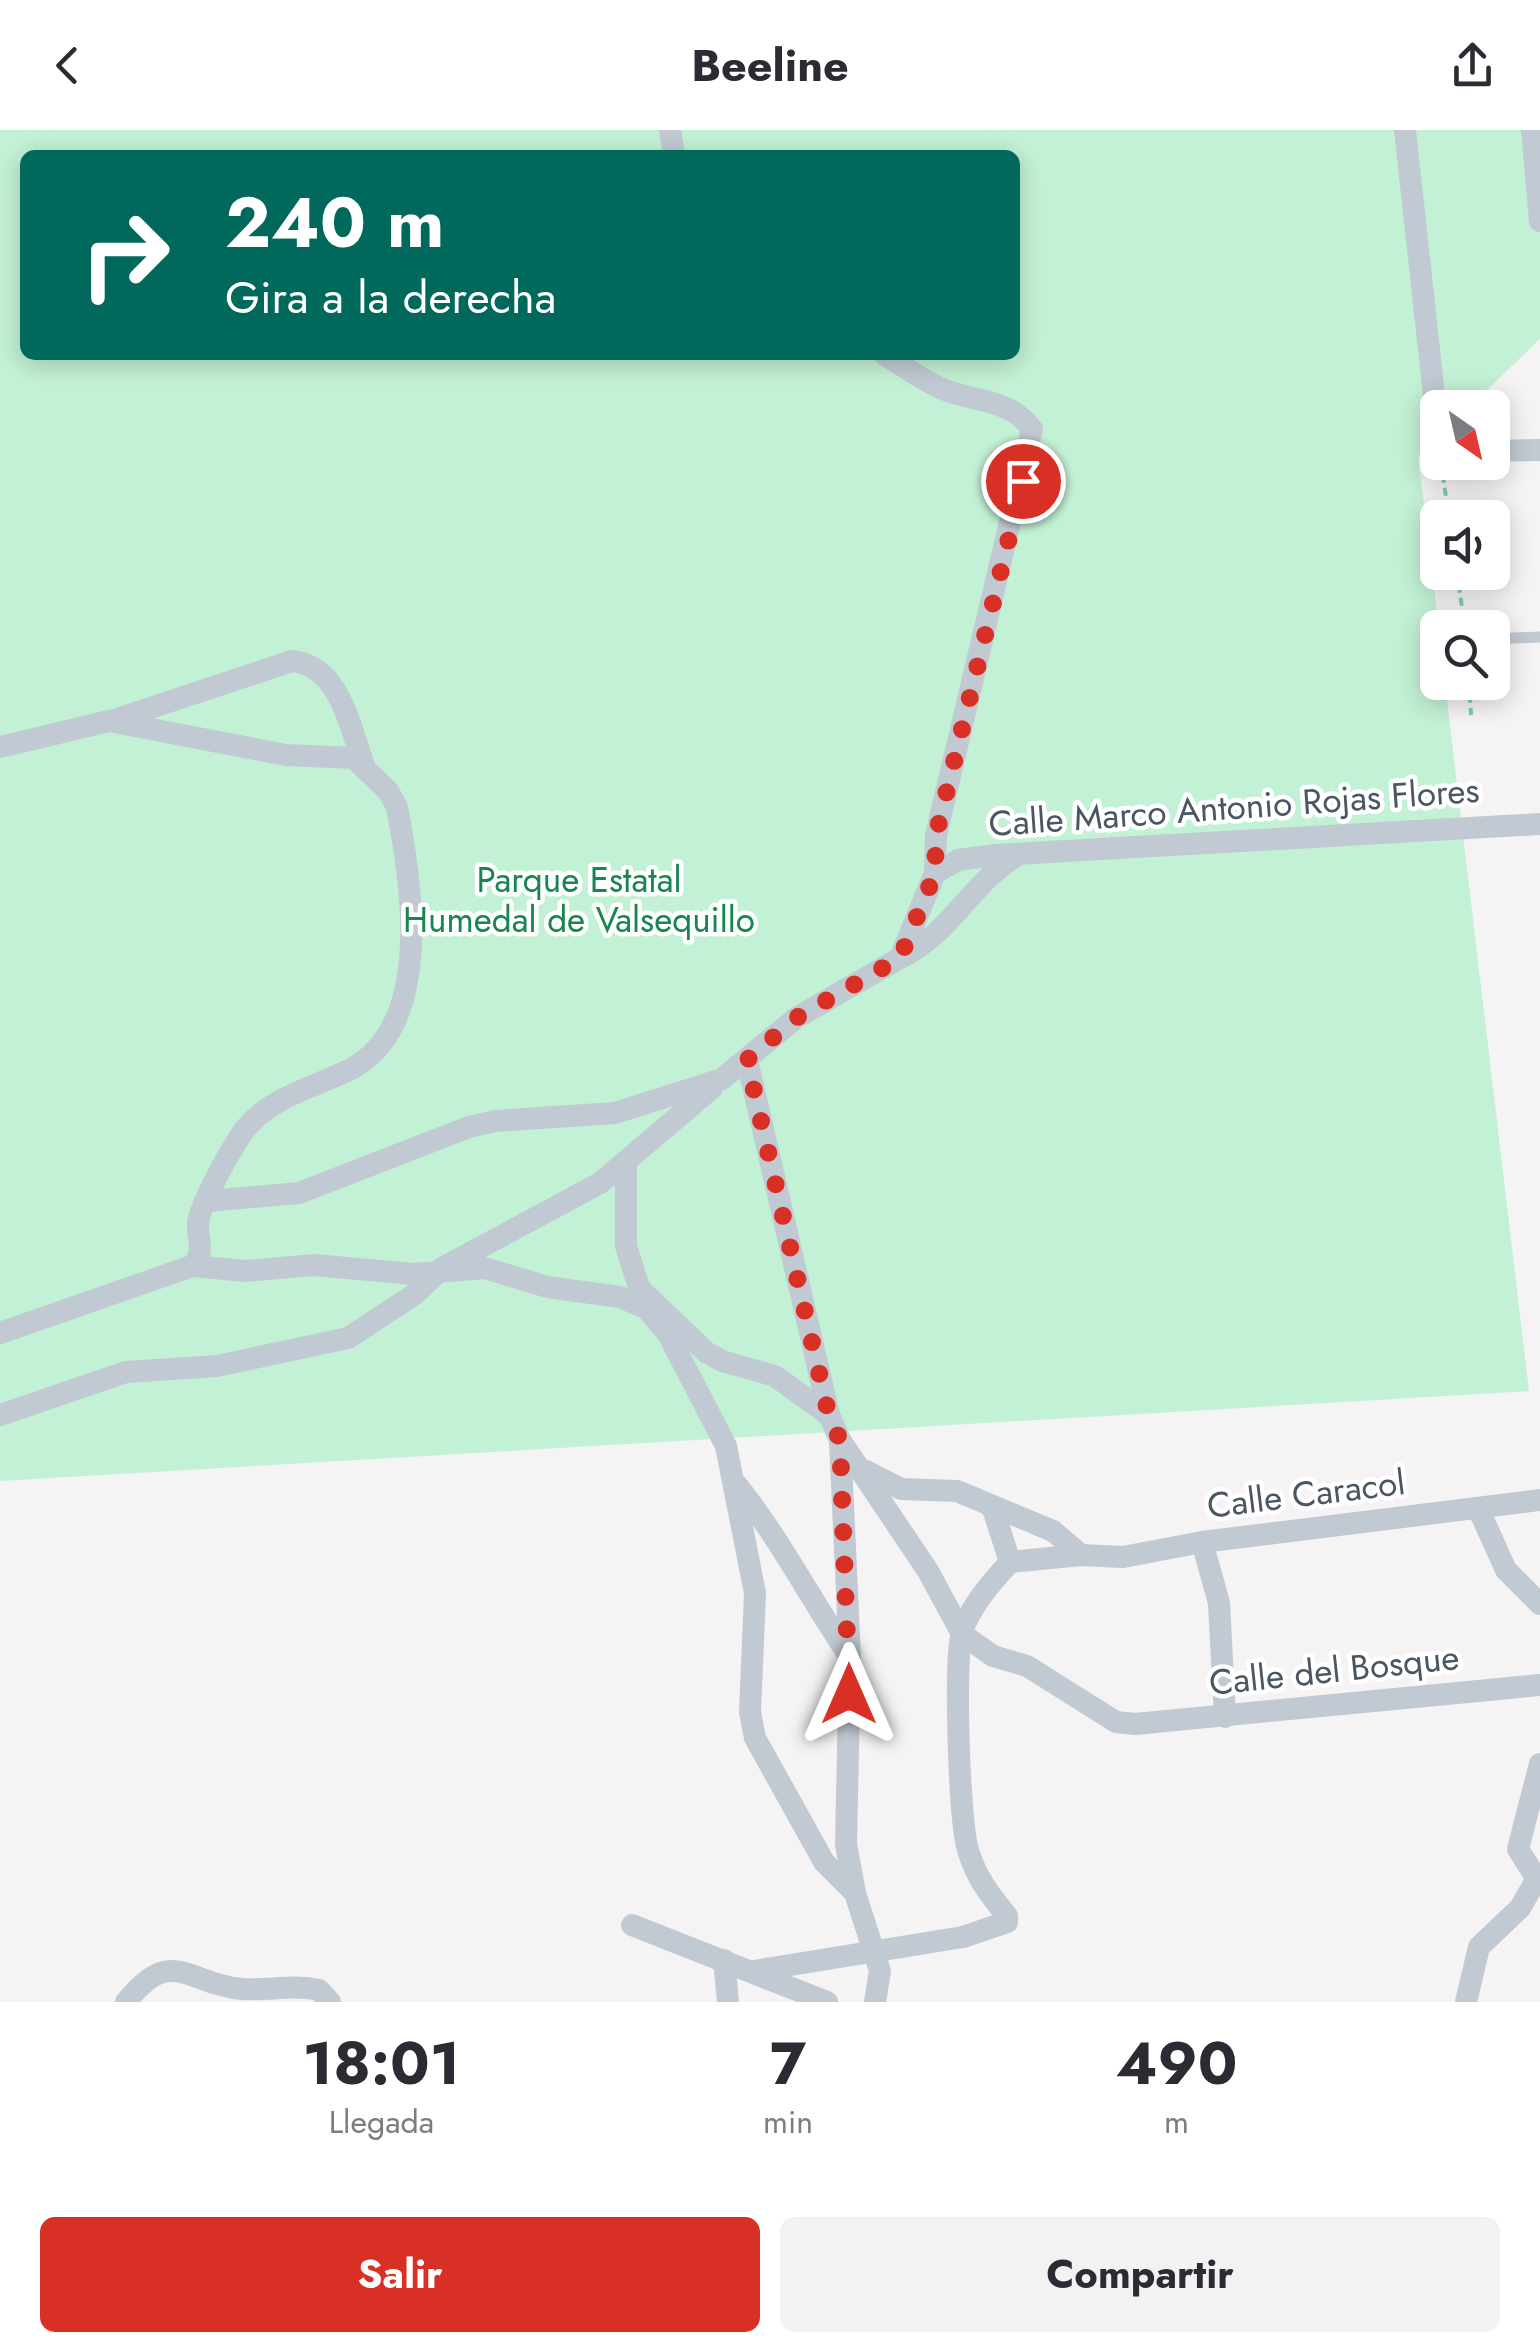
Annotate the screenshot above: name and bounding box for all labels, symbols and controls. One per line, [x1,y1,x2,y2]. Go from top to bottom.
text: Beeline [691,33,849,98]
icon: back [40,38,95,93]
icon: share [1445,38,1500,93]
text: 240 m [225,172,445,273]
icon: right [60,190,190,320]
text: Gira a la derecha [225,265,556,330]
north arrow [1420,390,1510,480]
map controls [1420,390,1510,700]
pin [981,439,1066,524]
icon: arrive [996,454,1051,509]
button: sound [1420,500,1510,590]
button: search [1420,610,1510,700]
street label: Calle Marco Antonio Rojas Flores [987,765,1481,849]
park label: Parque Estatal Humedal de Valsequillo [403,855,755,945]
street label: Calle Caracol [1204,1457,1408,1531]
street label: Calle del Bosque [1207,1632,1461,1708]
position arrow [797,1642,901,1746]
text: 18:01 [303,2020,460,2107]
text: 7 [770,2020,806,2107]
text: 490 [1116,2020,1237,2107]
text: Llegada [329,2099,434,2145]
text: min [763,2099,813,2145]
text: m [1164,2099,1189,2145]
button: Salir [40,2217,760,2332]
button: Compartir [780,2217,1500,2332]

